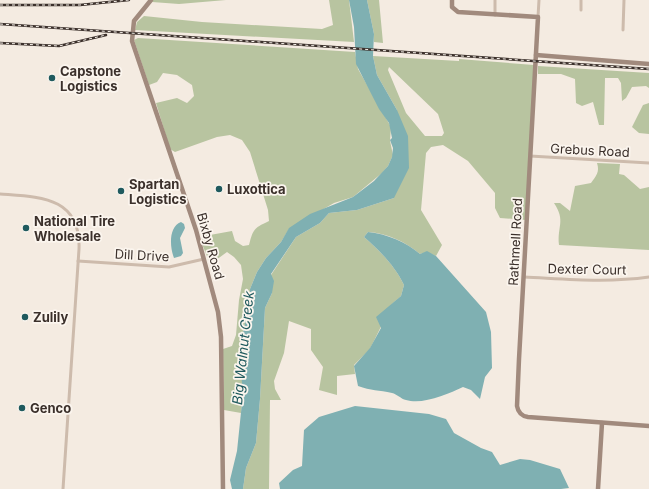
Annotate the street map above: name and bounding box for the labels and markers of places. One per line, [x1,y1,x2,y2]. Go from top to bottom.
place label: Capstone Logistics [60,63,121,94]
marker: Capstone Logistics [47,73,57,83]
place label: Spartan Logistics [129,176,187,207]
place label: Luxottica [227,181,286,197]
marker: Luxottica [214,184,224,194]
marker: Spartan Logistics [116,186,126,196]
place label: National Tire Wholesale [34,213,115,244]
marker: National Tire Wholesale [21,223,31,233]
place label: Zulily [33,309,68,325]
marker: Zulily [20,312,30,322]
place label: Genco [30,400,71,416]
marker: Genco [17,403,27,413]

